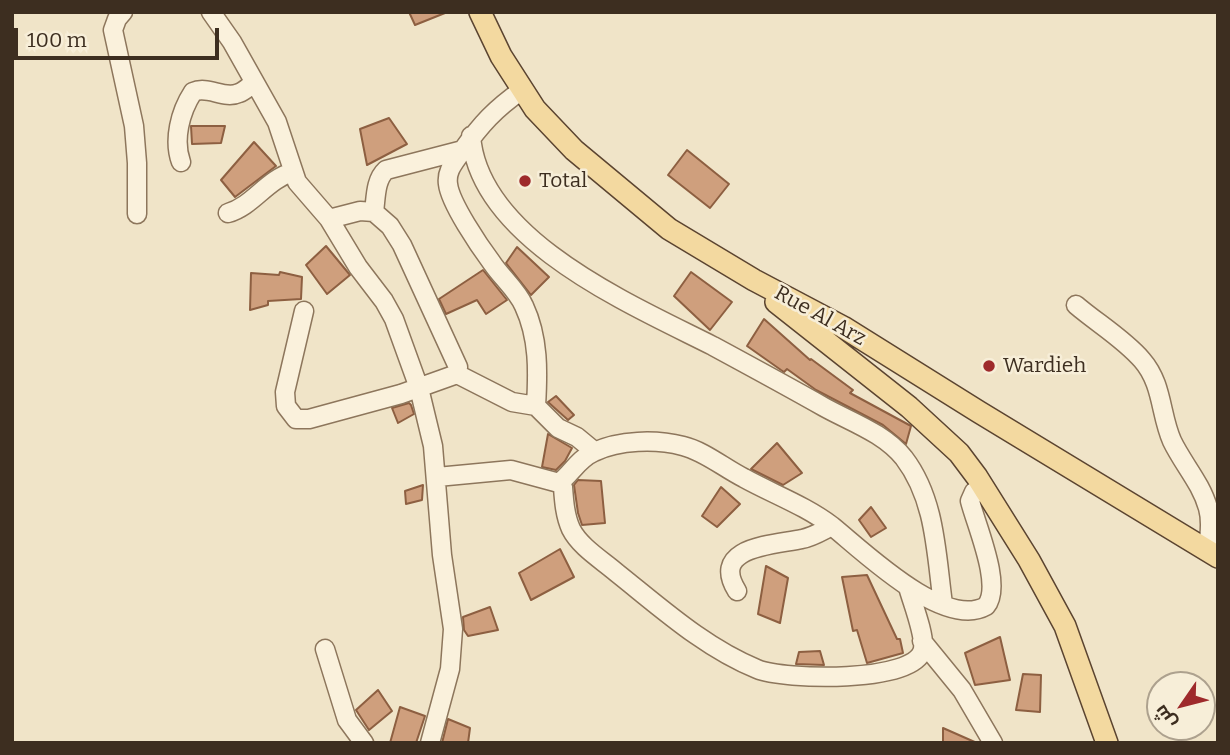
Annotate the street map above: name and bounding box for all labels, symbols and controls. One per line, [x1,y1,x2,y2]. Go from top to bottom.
scale bar [18,14,222,58]
text: 100 m [27,27,87,53]
place label: Total [539,168,587,194]
marker: Total [517,173,533,189]
street label: Rue Al Arz [770,281,870,351]
place label: Wardieh [1003,353,1086,379]
marker: Wardieh [981,358,997,374]
north arrow [1146,671,1216,741]
text: ش [1149,701,1181,734]

